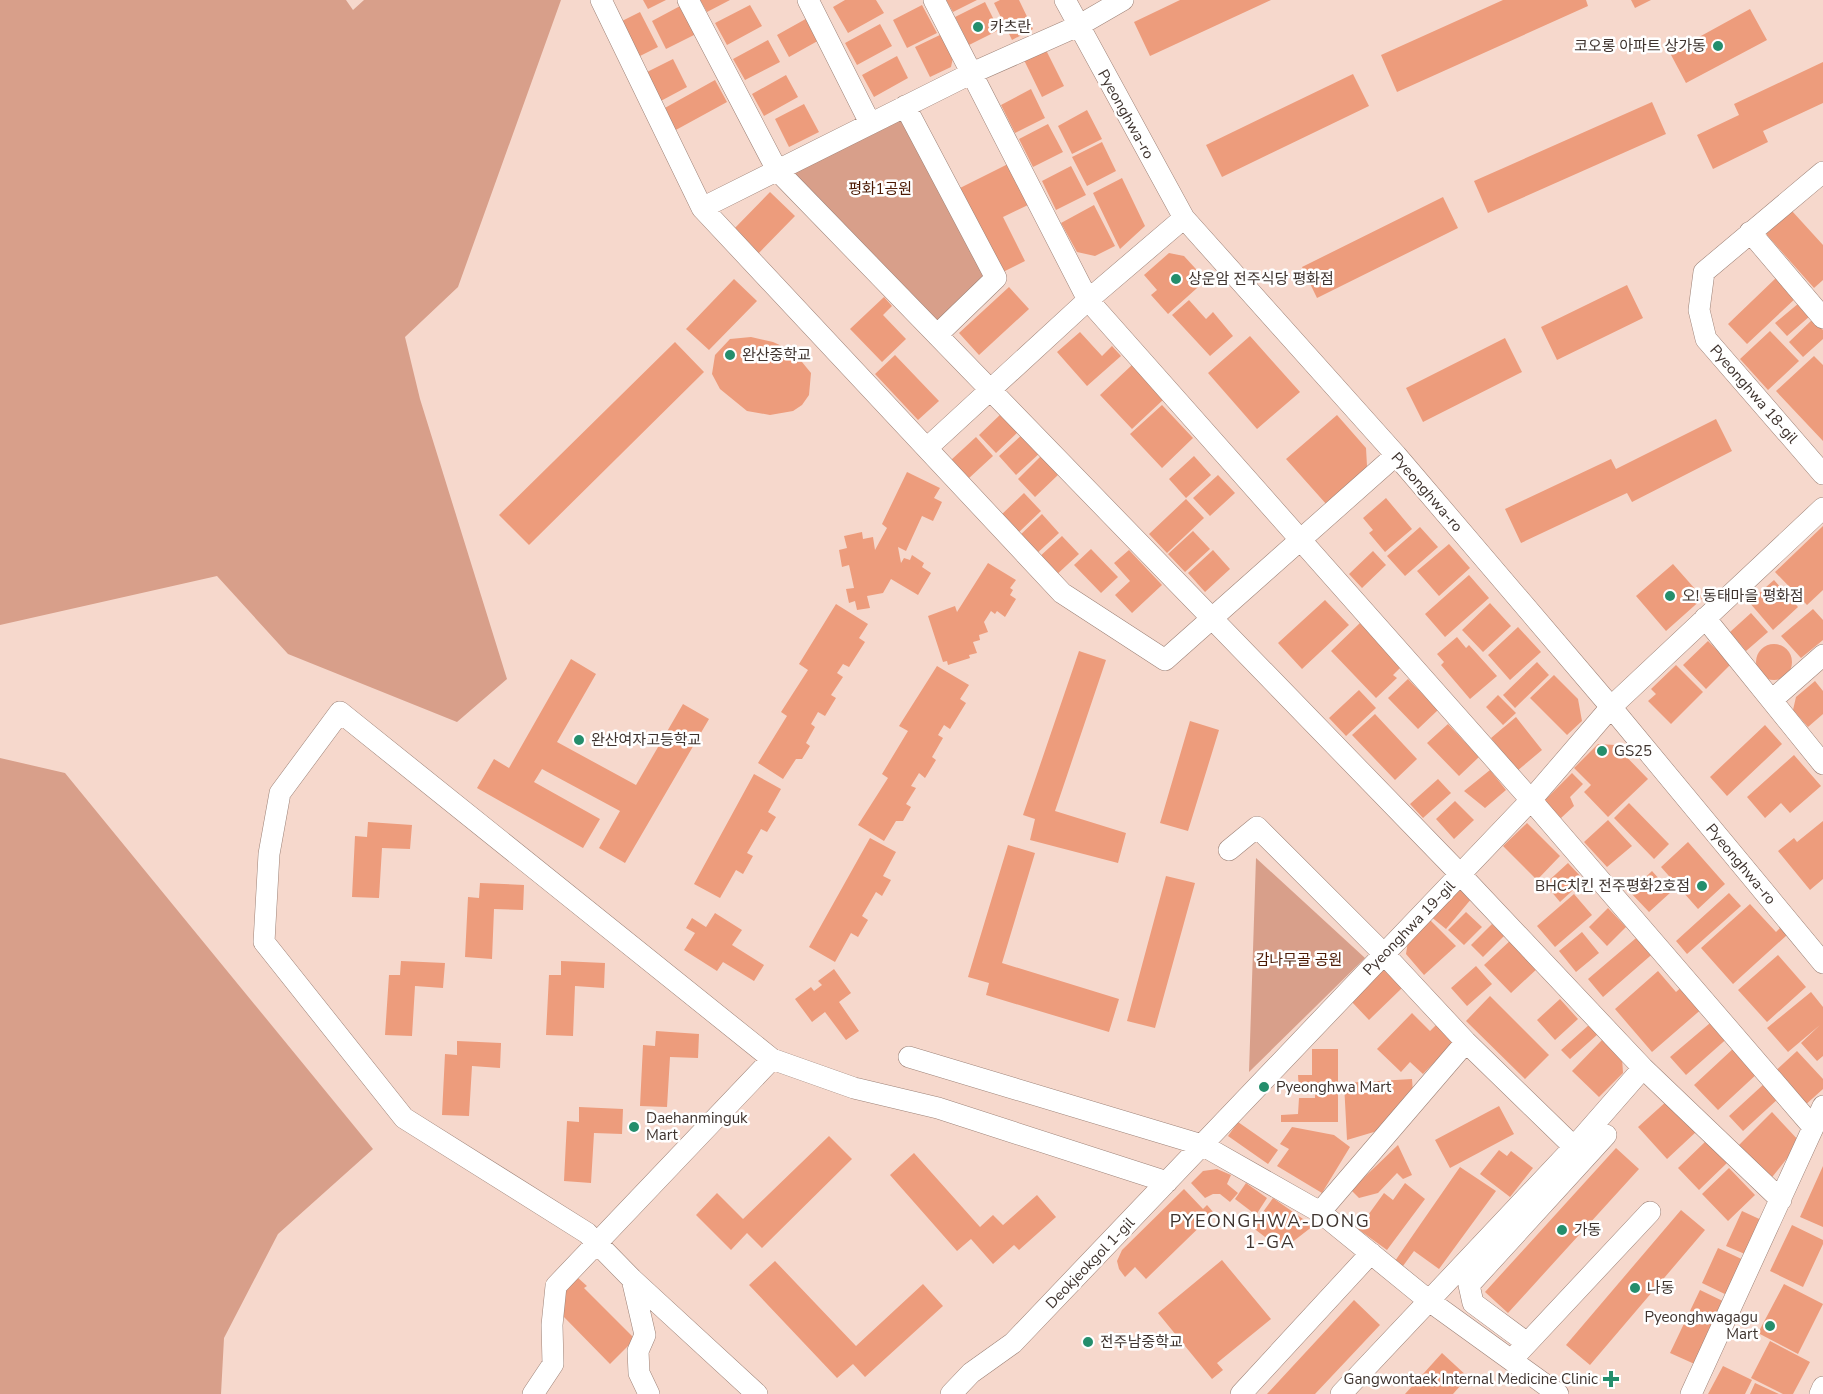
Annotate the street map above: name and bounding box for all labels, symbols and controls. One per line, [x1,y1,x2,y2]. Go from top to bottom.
place label: 카츠란 [990,17,1032,37]
marker: 카츠란 [971,20,985,34]
place label: 코오롱 아파트 상가동 [1574,36,1706,56]
marker: 코오롱 아파트 상가동 [1711,39,1725,53]
street label: Pyeonghwa-ro [1093,66,1159,162]
park label: 평화1공원 [848,179,912,199]
place label: 상운암 전주식당 평화점 [1188,269,1334,289]
marker: 상운암 전주식당 평화점 [1169,272,1183,286]
street label: Pyeonghwa 18-gil [1706,340,1803,448]
place label: 완산중학교 [742,345,811,365]
marker: 완산중학교 [723,348,737,362]
street label: Pyeonghwa-ro [1387,448,1467,536]
place label: 오! 동태마을 평화점 [1682,586,1804,606]
marker: 오! 동태마을 평화점 [1663,589,1677,603]
place label: 완산여자고등학교 [591,730,701,750]
marker: 완산여자고등학교 [572,733,586,747]
place label: GS25 [1614,741,1652,761]
marker: GS25 [1595,744,1609,758]
street label: Pyeonghwa-ro [1701,819,1781,909]
street label: Pyeonghwa 19-gil [1358,876,1460,980]
place label: BHC치킨 전주평화2호점 [1535,876,1690,896]
marker: BHC치킨 전주평화2호점 [1695,879,1709,893]
park label: 감나무골 공원 [1256,950,1342,970]
place label: Pyeonghwa Mart [1276,1077,1392,1097]
marker: Pyeonghwa Mart [1257,1080,1271,1094]
place label: Daehanminguk Mart [646,1108,748,1145]
marker: Daehanminguk Mart [627,1120,641,1134]
district label: PYEONGHWA-DONG 1-GA [1170,1209,1370,1254]
street label: Deokjeokgol 1-gil [1041,1213,1139,1313]
place label: 가동 [1574,1220,1602,1240]
marker: 가동 [1555,1223,1569,1237]
place label: 나동 [1647,1278,1675,1298]
marker: 나동 [1628,1281,1642,1295]
place label: Pyeonghwagagu Mart [1644,1307,1759,1344]
marker: Pyeonghwagagu Mart [1763,1319,1777,1333]
place label: 전주남중학교 [1100,1332,1183,1352]
marker: 전주남중학교 [1081,1335,1095,1349]
place label: Gangwontaek Internal Medicine Clinic [1344,1369,1598,1389]
marker: Gangwontaek Internal Medicine Clinic [1602,1370,1620,1388]

